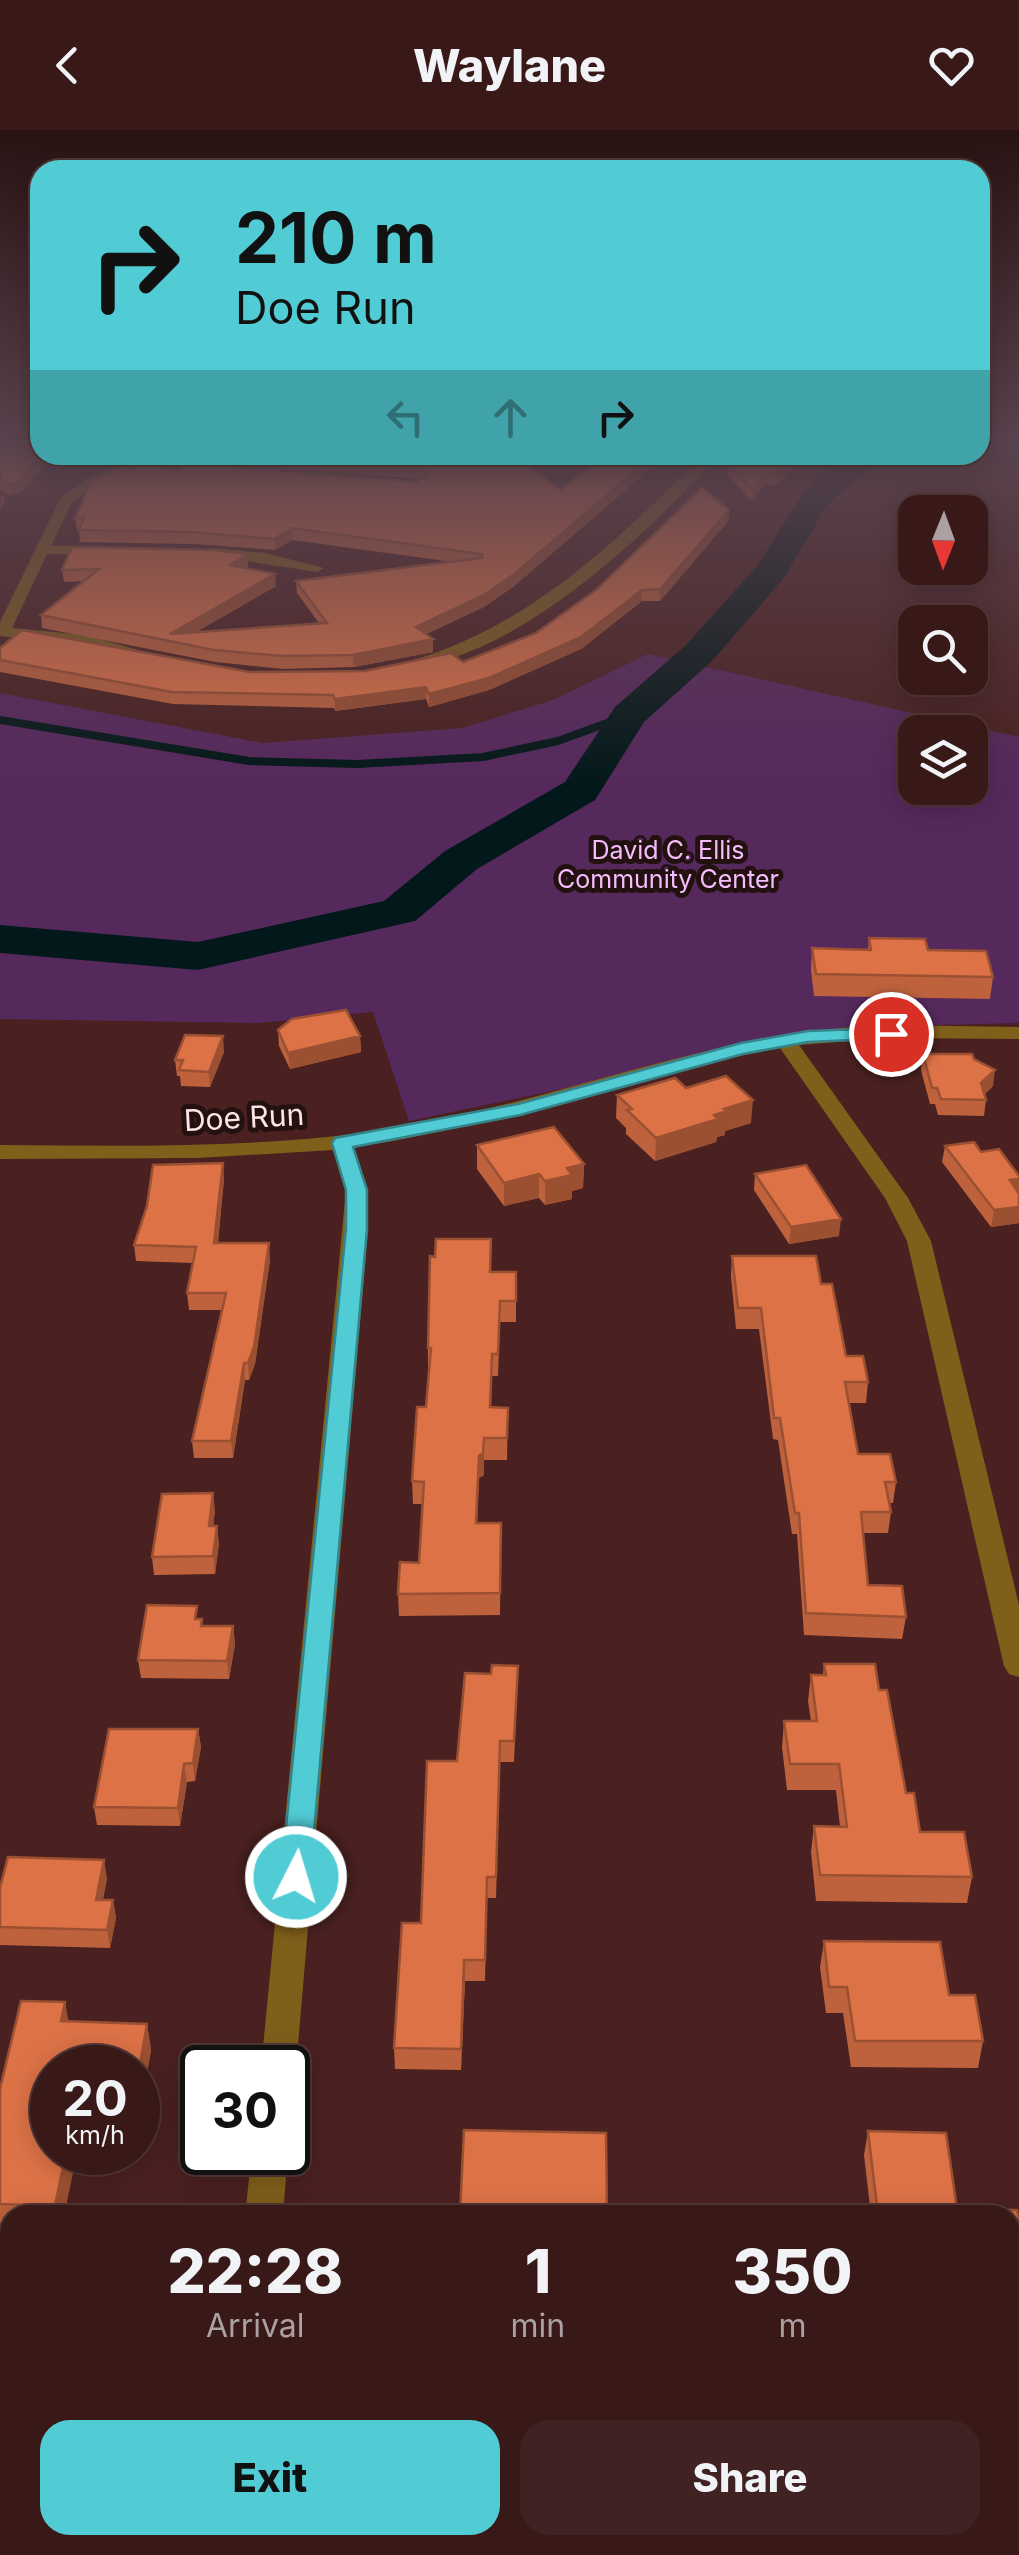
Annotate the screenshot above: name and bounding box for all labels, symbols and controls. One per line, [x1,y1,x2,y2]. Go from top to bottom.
icon: back [40,38,95,93]
text: Waylane [413,38,606,93]
icon: heart [924,38,979,93]
text: 210 m [235,195,437,280]
icon: right [70,200,200,330]
text: Doe Run [235,280,416,335]
icon: left [378,390,433,445]
icon: ahead [483,390,538,445]
icon: right [588,390,643,445]
north arrow [898,495,988,585]
map controls [898,495,988,805]
button: search [898,605,988,695]
button: layers [898,715,988,805]
park label: David C. Ellis Community Center [557,835,779,894]
pin [849,992,934,1077]
icon: arrive [864,1007,919,1062]
street label: Doe Run [183,1096,305,1138]
position arrow [244,1825,348,1929]
speed limit sign: 30 [180,2045,310,2175]
text: 20 [62,2068,128,2128]
text: km/h [65,2120,125,2150]
text: 22:28 [167,2235,343,2307]
text: 1 [525,2235,551,2307]
text: 350 [733,2235,853,2307]
text: Arrival [206,2306,305,2345]
text: min [511,2306,565,2345]
text: m [779,2306,807,2345]
button: Exit [40,2420,500,2535]
button: Share [520,2420,980,2535]

